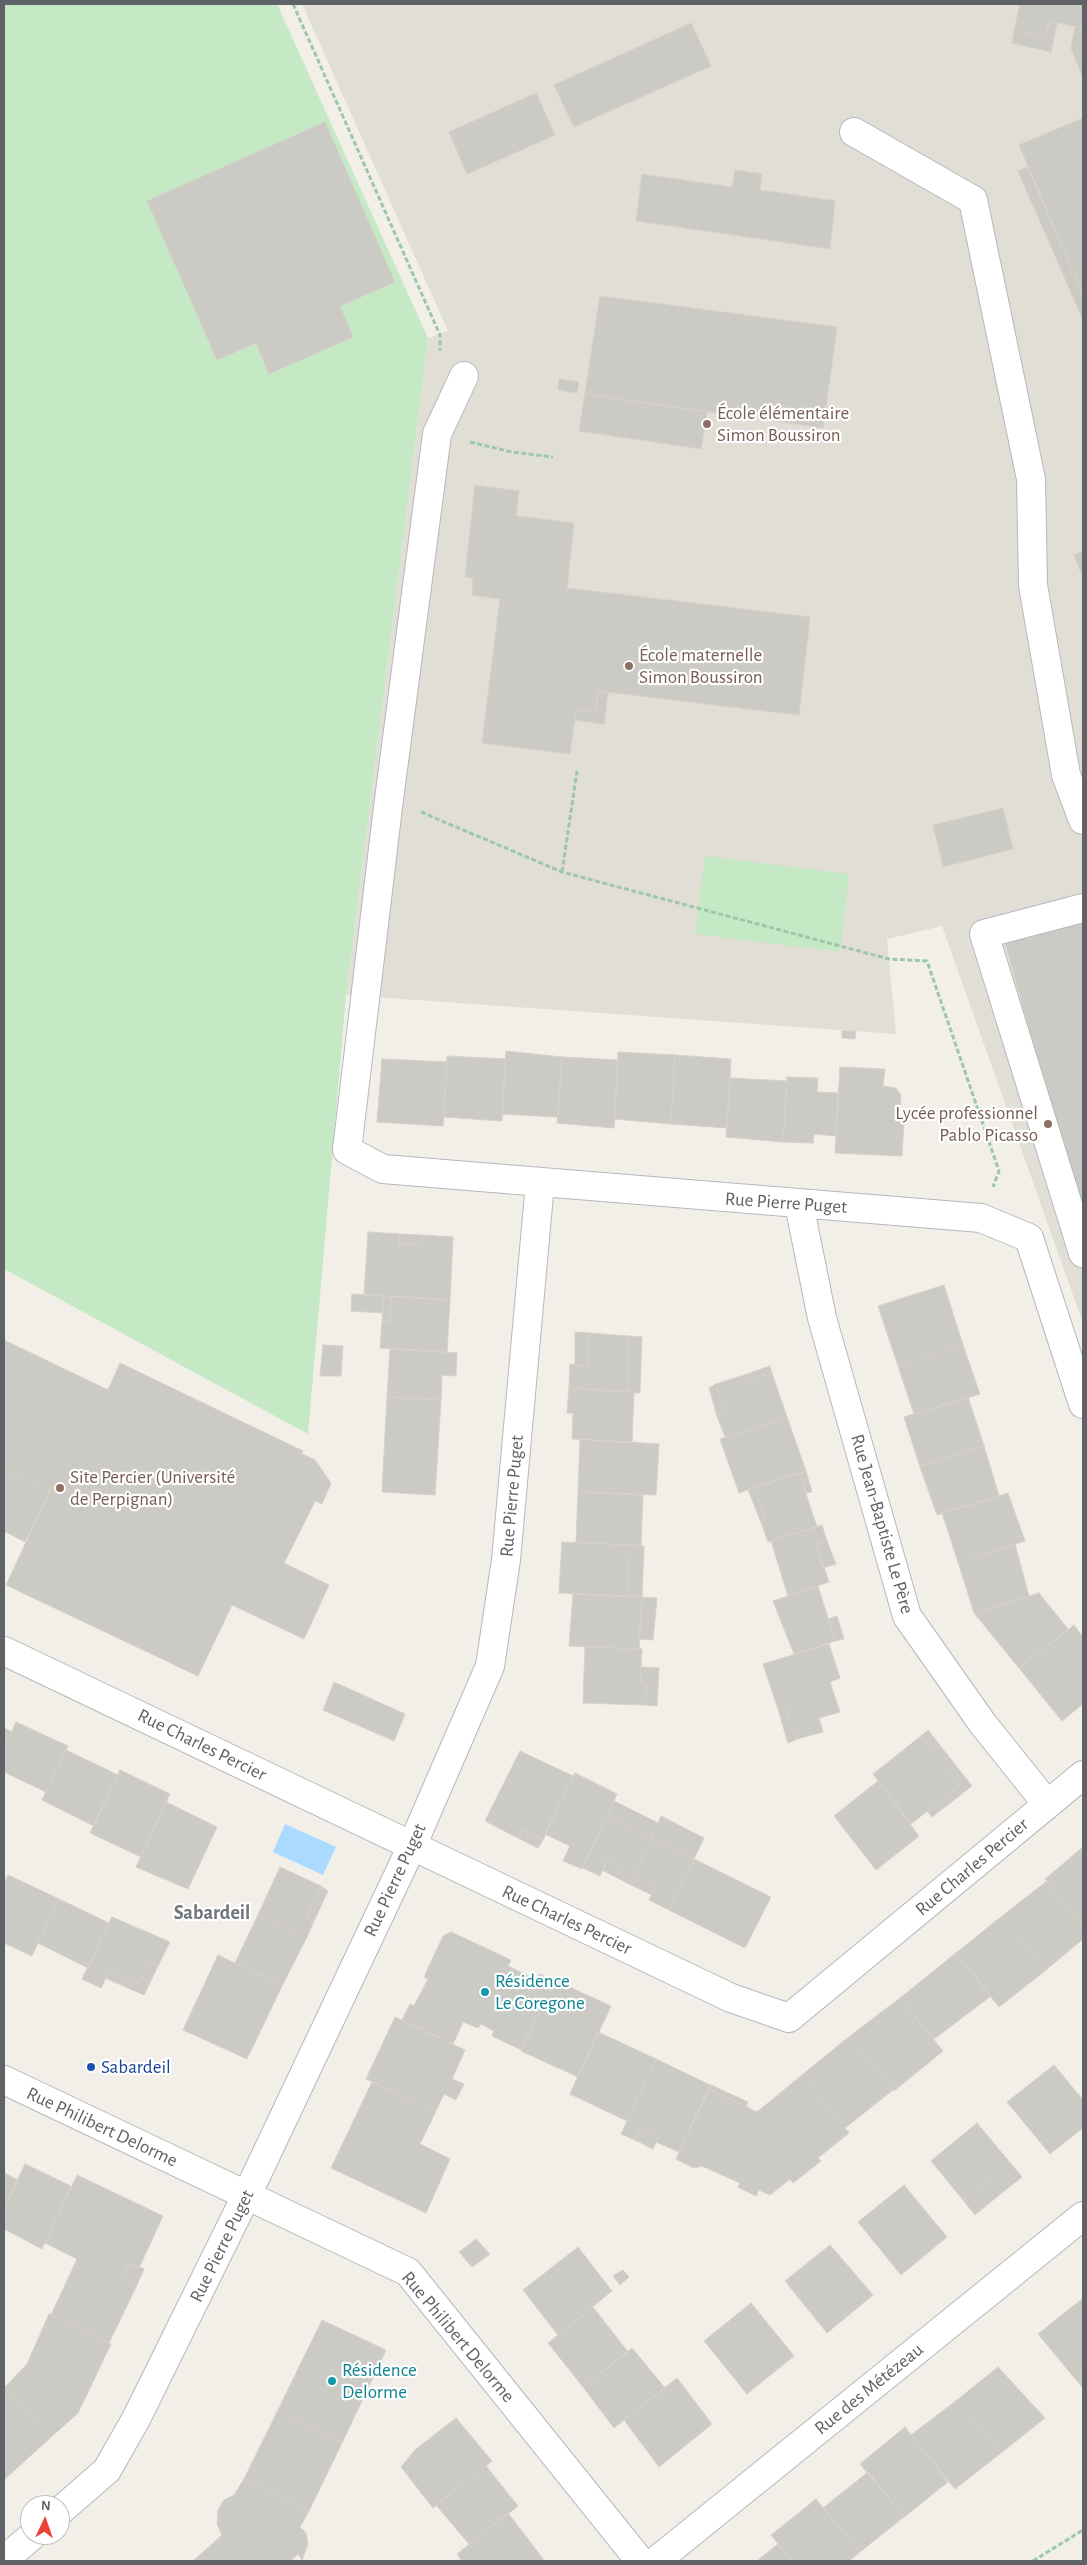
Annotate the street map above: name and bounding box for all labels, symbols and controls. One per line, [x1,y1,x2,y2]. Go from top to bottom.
place label: École élémentaire Simon Boussiron [717,402,849,446]
marker: École élémentaire Simon Boussiron [701,418,713,430]
place label: École maternelle Simon Boussiron [639,644,763,688]
marker: École maternelle Simon Boussiron [623,660,635,672]
place label: Lycée professionnel Pablo Picasso [895,1102,1038,1146]
marker: Lycée professionnel Pablo Picasso [1042,1118,1054,1130]
street label: Rue Pierre Puget [724,1187,848,1219]
street label: Rue Jean-Baptiste Le Père [845,1431,919,1617]
street label: Rue Pierre Puget [495,1434,529,1558]
place label: Site Percier (Université de Perpignan) [70,1466,235,1510]
marker: Site Percier (Université de Perpignan) [54,1482,66,1494]
street label: Rue Charles Percier [134,1704,270,1786]
street label: Rue Charles Percier [911,1813,1033,1921]
street label: Rue Pierre Puget [359,1820,431,1940]
street label: Rue Charles Percier [498,1880,636,1960]
district label: Sabardeil [174,1901,250,1925]
place label: Résidence Le Coregone [495,1970,585,2014]
marker: Résidence Le Coregone [479,1986,491,1998]
place label: Sabardeil [101,2056,171,2078]
marker: Sabardeil [85,2061,97,2073]
street label: Rue Philibert Delorme [23,2082,181,2172]
street label: Rue Pierre Puget [185,2186,259,2306]
street label: Rue Philibert Delorme [396,2267,520,2407]
street label: Rue des Métézeau [810,2338,928,2440]
place label: Résidence Delorme [342,2359,417,2403]
marker: Résidence Delorme [326,2375,338,2387]
north arrow [20,2495,70,2545]
text: N [40,2499,51,2513]

